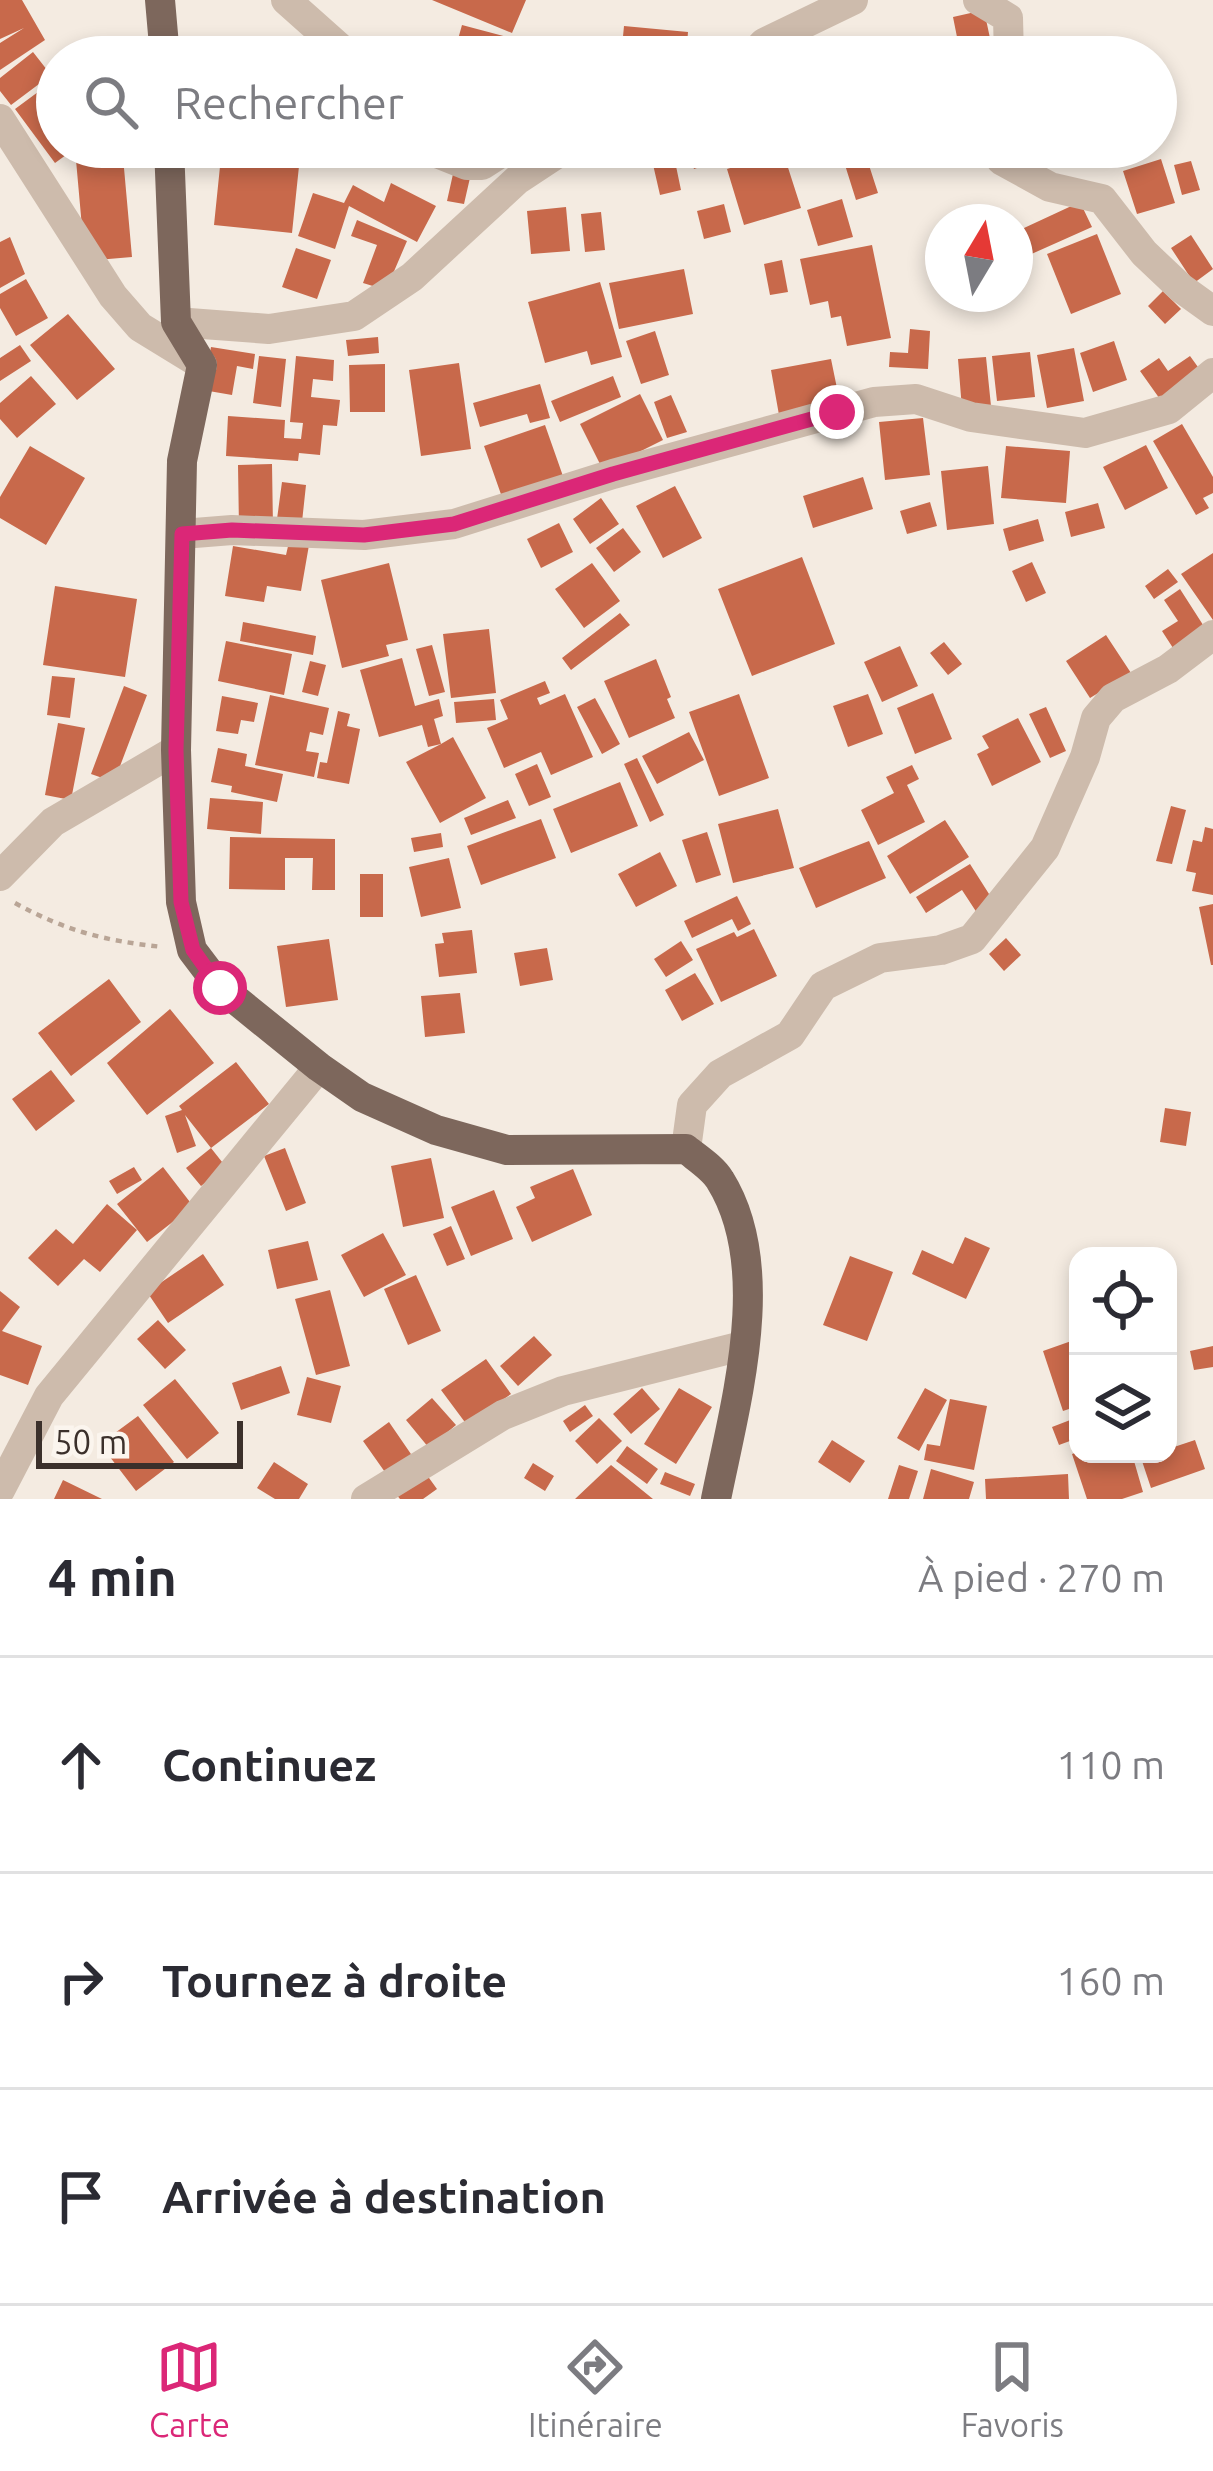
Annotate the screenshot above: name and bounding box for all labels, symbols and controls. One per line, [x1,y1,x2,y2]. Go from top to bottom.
search box [36,36,1177,168]
icon: search [78,69,144,135]
text: Rechercher [174,77,404,128]
north arrow [925,204,1033,312]
route end [810,385,864,439]
route start [193,961,247,1015]
map controls [1069,1247,1177,1463]
button: locate [1069,1247,1177,1355]
button: layers [1069,1355,1177,1463]
scale bar [36,1415,243,1468]
text: 50 m [54,1423,127,1460]
text: 4 min [48,1548,177,1606]
text: À pied · 270 m [918,1556,1165,1599]
icon: ahead [48,1732,114,1798]
text: Continuez [162,1739,376,1790]
text: 110 m [1056,1743,1165,1786]
icon: right [48,1948,114,2014]
text: Tournez à droite [162,1955,507,2006]
text: 160 m [1056,1959,1165,2002]
icon: arrive [48,2164,114,2230]
text: Arrivée à destination [162,2171,606,2222]
tab: Carte [149,2334,230,2443]
tab: Itinéraire [528,2334,663,2443]
tab: Favoris [961,2334,1064,2443]

